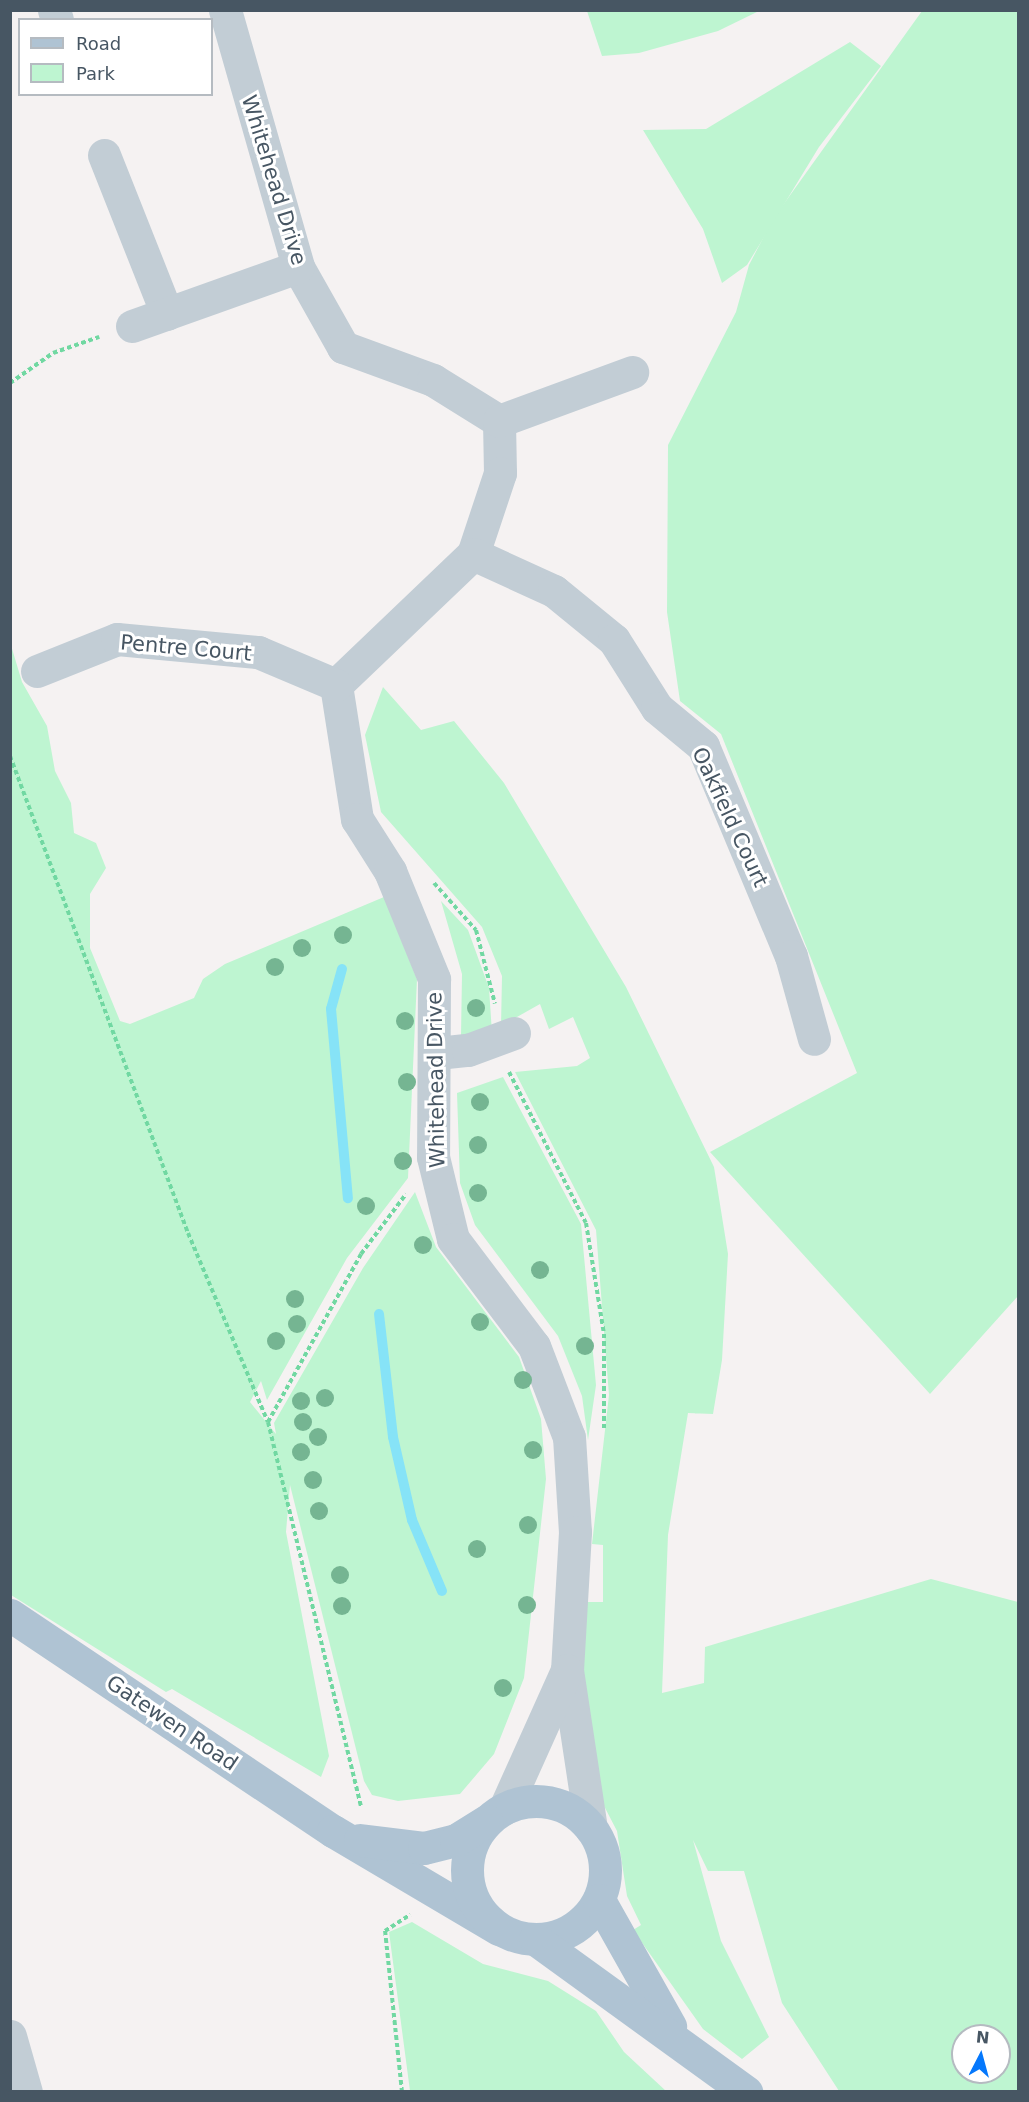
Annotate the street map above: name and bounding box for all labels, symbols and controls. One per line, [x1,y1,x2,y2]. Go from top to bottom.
legend [18,18,213,96]
text: Road [76,33,121,54]
text: Park [76,63,115,84]
street label: Whitehead Drive [236,92,312,268]
street label: Pentre Court [119,630,253,666]
street label: Oakfield Court [687,743,773,891]
street label: Whitehead Drive [422,992,450,1168]
street label: Gatewen Road [102,1670,242,1776]
north arrow [951,2024,1011,2084]
text: N [975,2027,990,2048]

